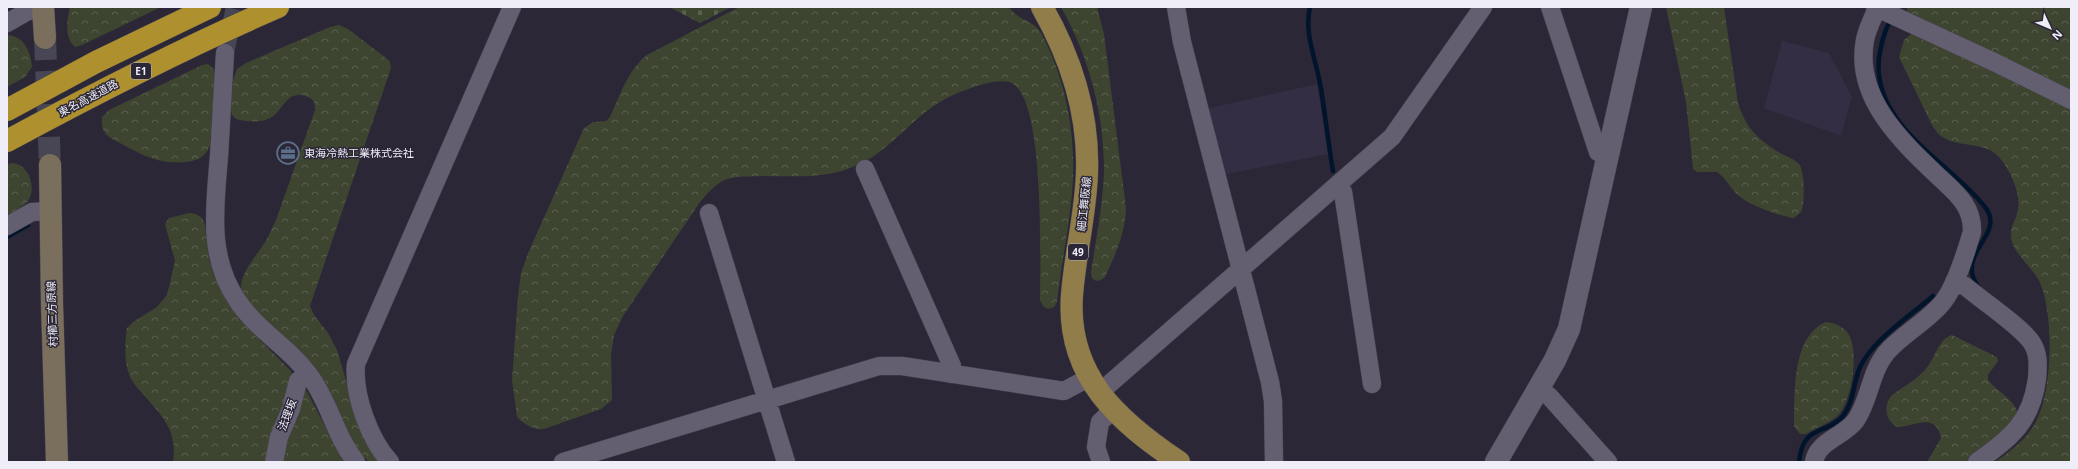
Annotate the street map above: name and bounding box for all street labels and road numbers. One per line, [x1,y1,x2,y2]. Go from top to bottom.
road number: E1 [131,63,151,79]
street label: 東名高速道路 [55,75,120,120]
street label: 細江舞阪線 [1073,176,1094,232]
road number: 49 [1068,244,1088,260]
street label: 村櫛三方原線 [43,281,60,347]
street label: 法理坂 [274,397,299,433]

